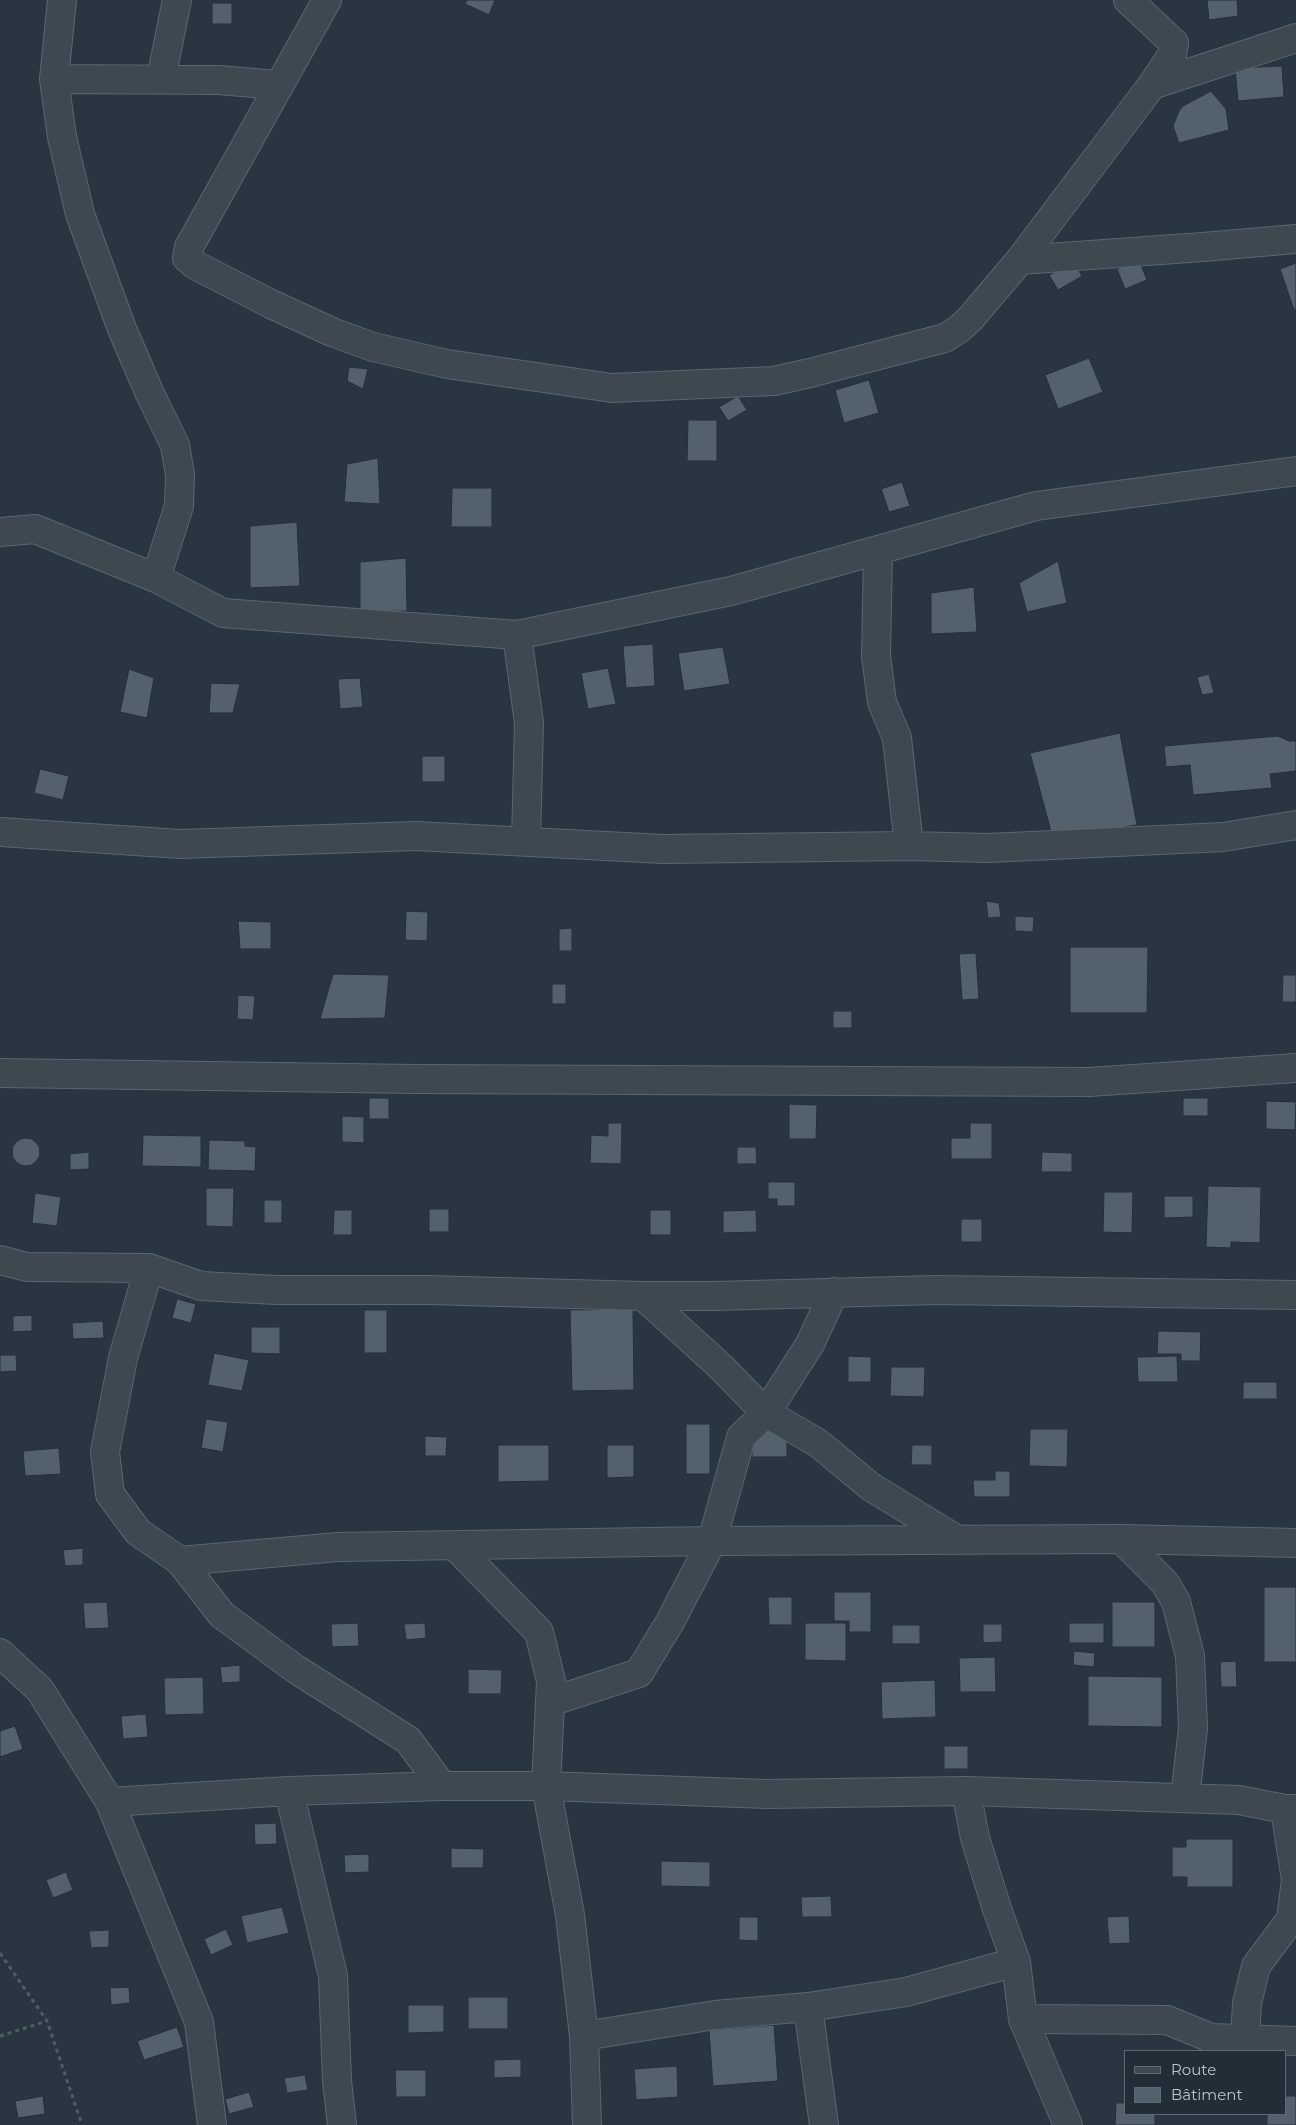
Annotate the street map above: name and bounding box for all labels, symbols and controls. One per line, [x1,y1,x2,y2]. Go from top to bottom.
legend [1124,2050,1286,2115]
text: Route [1171,2060,1216,2079]
text: Bâtiment [1171,2085,1243,2104]

